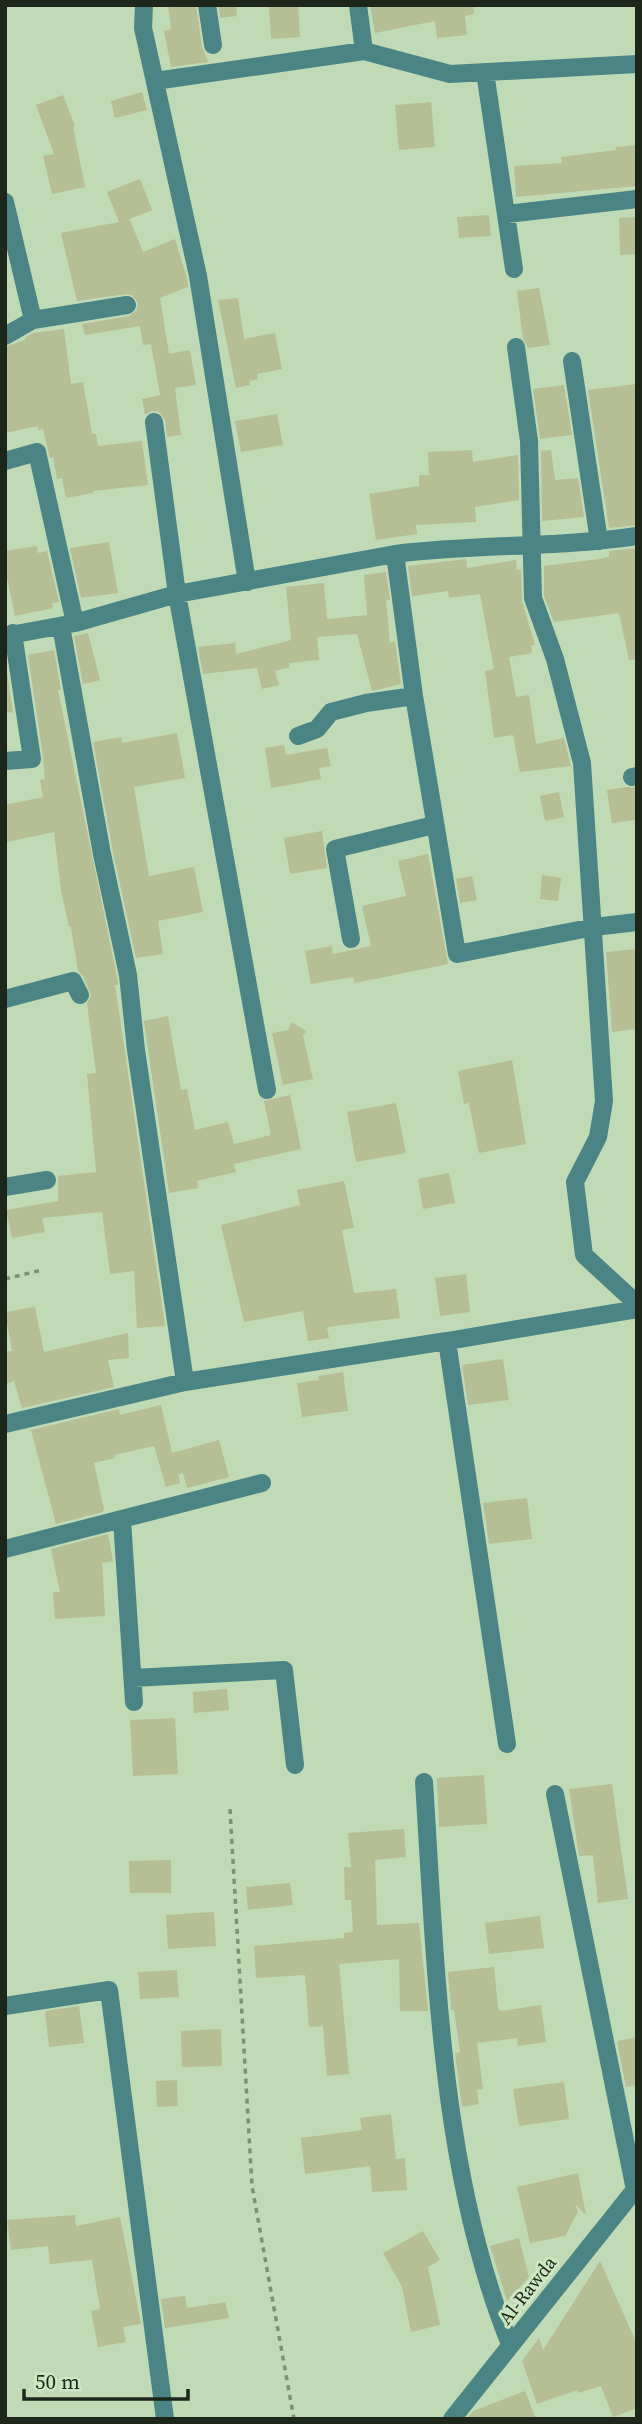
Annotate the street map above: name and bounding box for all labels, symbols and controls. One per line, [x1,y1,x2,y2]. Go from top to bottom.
street label: Al-Rawda [492,2250,562,2330]
scale bar [24,2358,189,2402]
text: 50 m [35,2367,80,2396]

